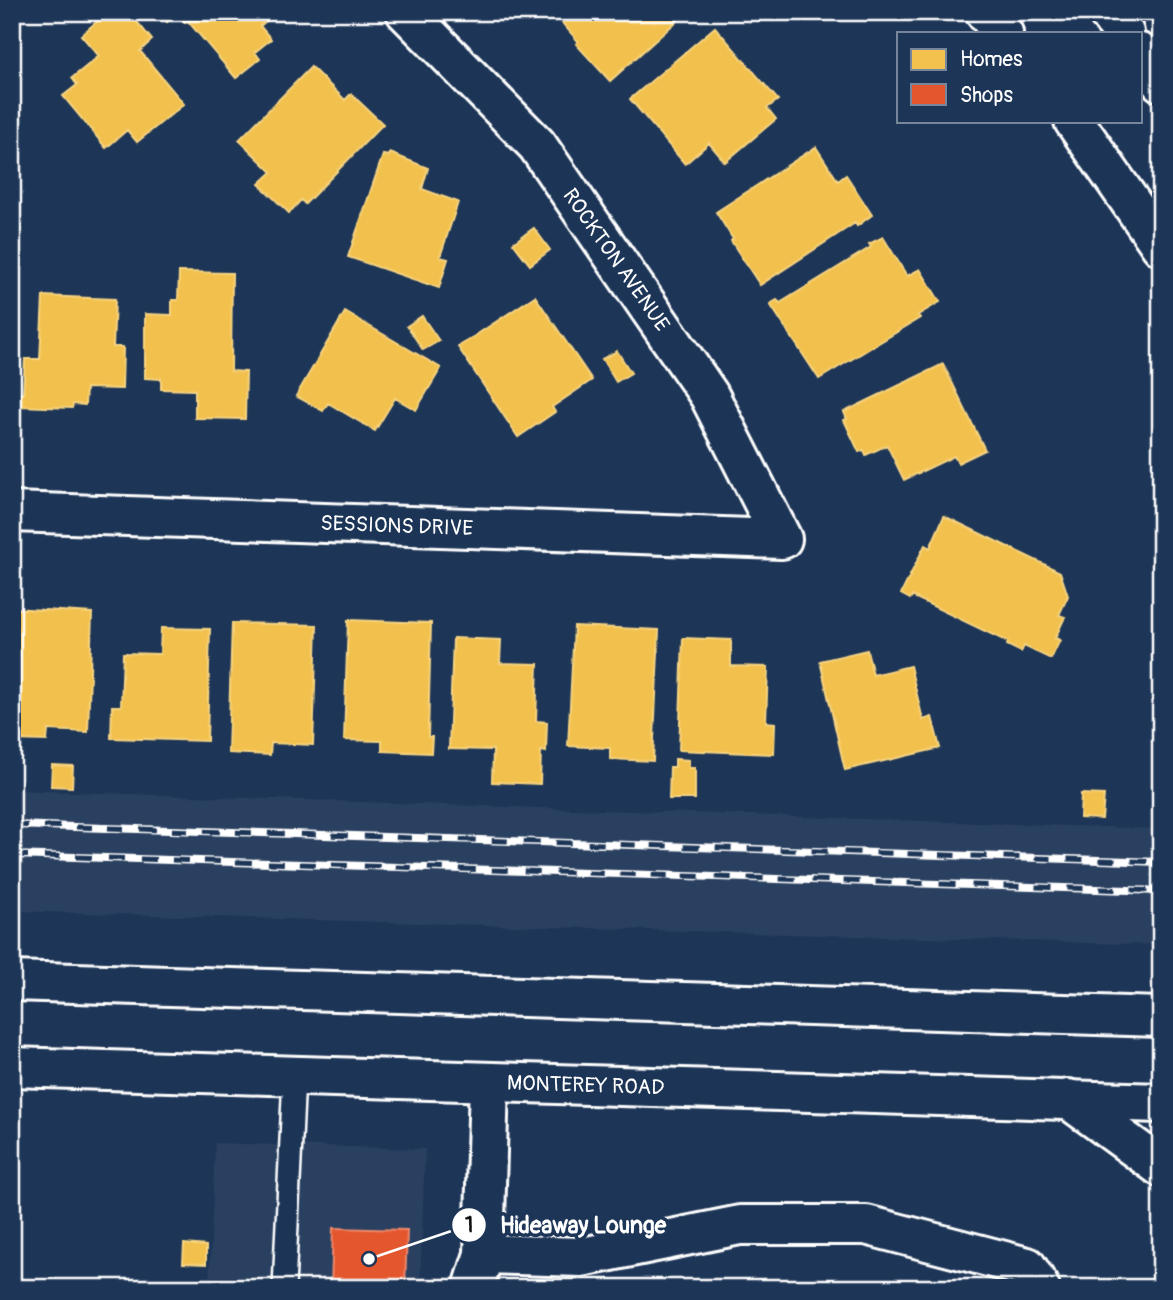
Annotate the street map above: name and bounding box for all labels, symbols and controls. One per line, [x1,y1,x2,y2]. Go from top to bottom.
legend [897,32,1142,122]
text: Homes [960,46,1023,73]
text: Shops [960,82,1013,109]
street label: ROCKTON AVENUE [557,183,675,337]
street label: SESSIONS DRIVE [320,509,474,542]
street label: MONTEREY ROAD [507,1069,665,1101]
callout: Hideaway Lounge [451,1203,680,1247]
text: Hideaway Lounge [500,1211,667,1240]
text: 1 [465,1212,473,1239]

